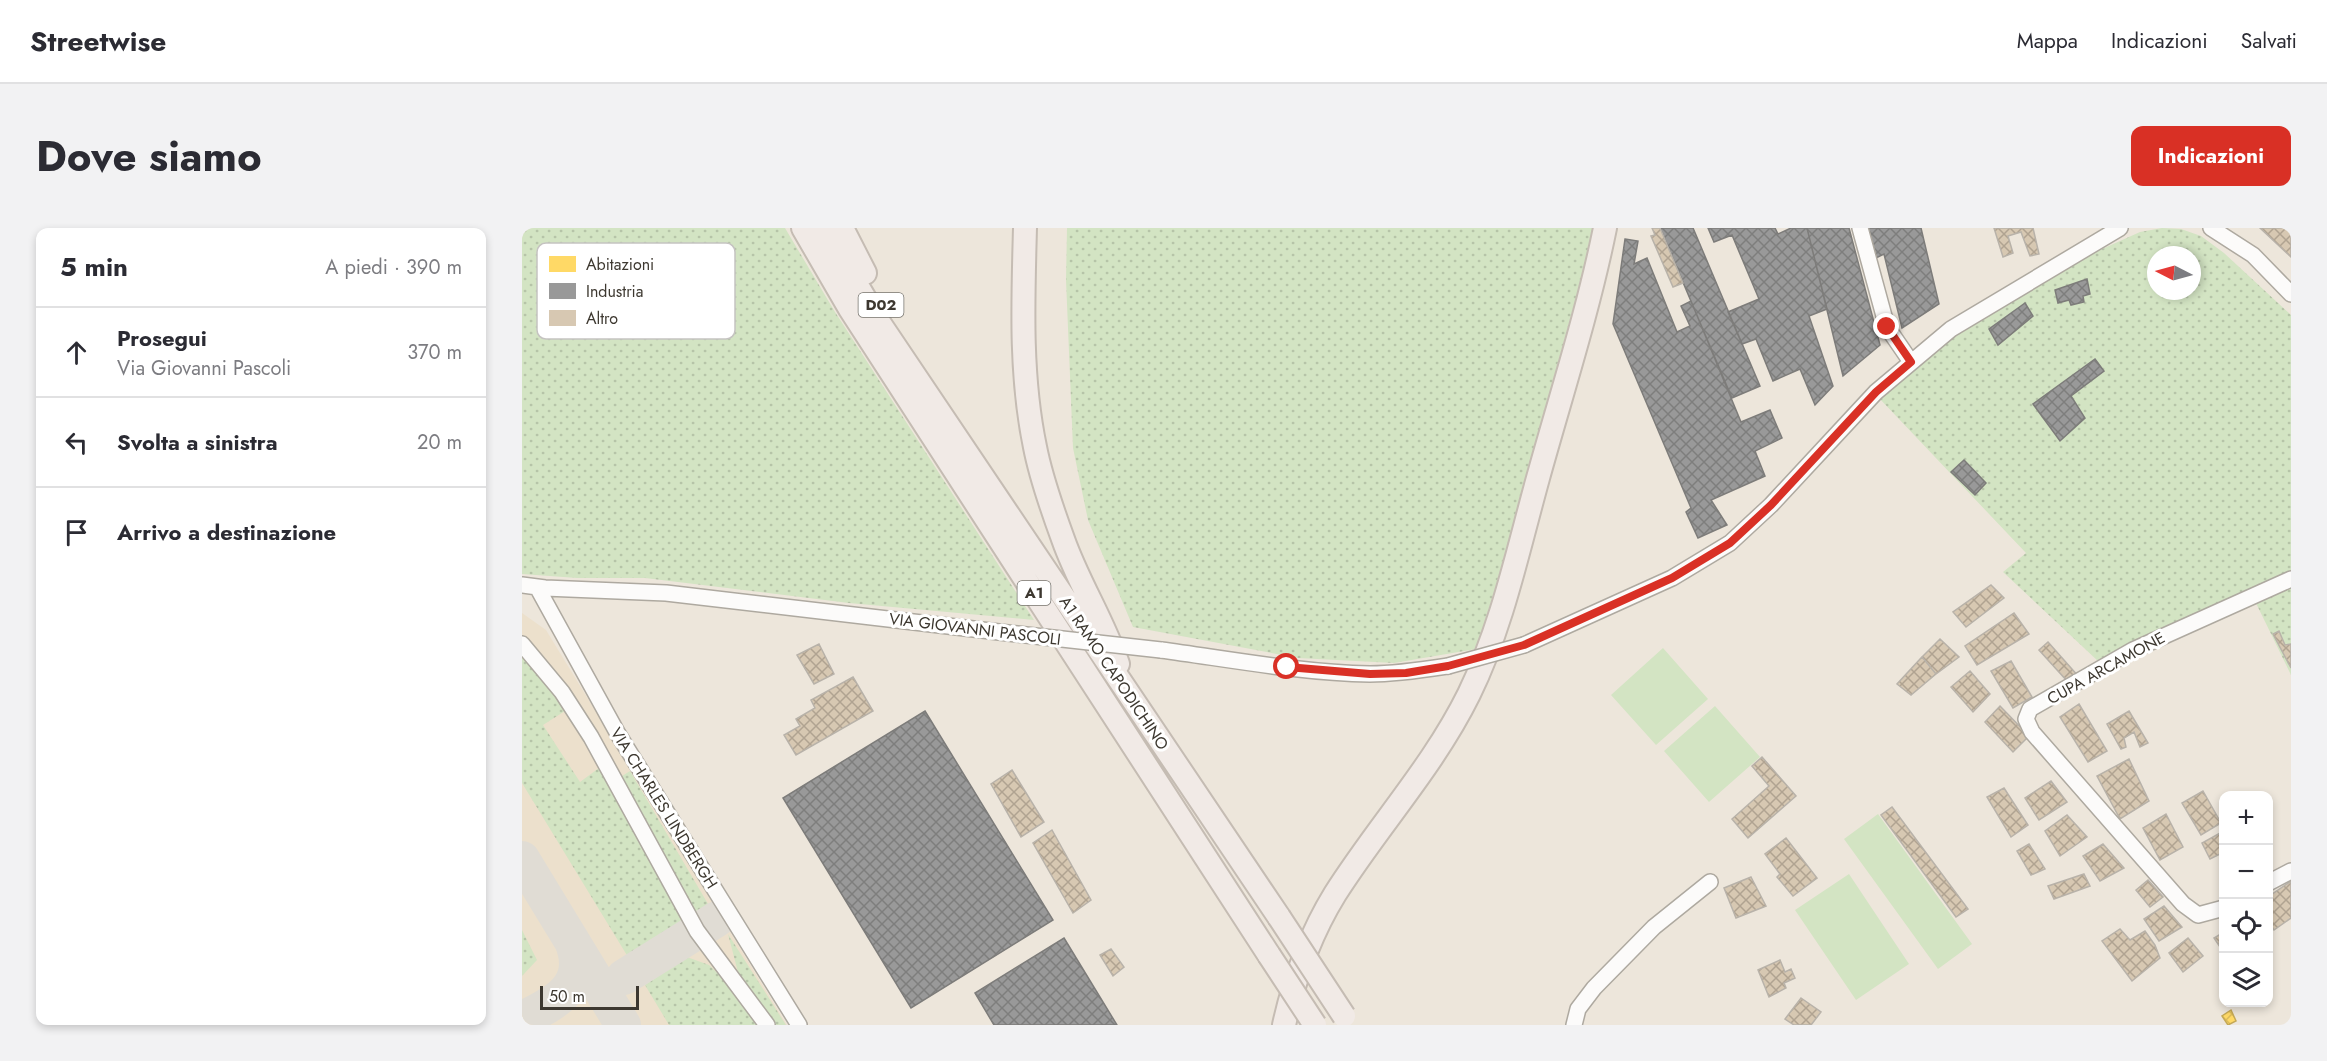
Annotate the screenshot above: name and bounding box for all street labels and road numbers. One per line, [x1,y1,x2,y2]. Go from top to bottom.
road number: D02 [858,293,904,317]
road number: A1 [1018,581,1050,605]
street label: A1 RAMO CAPODICHINO [1054,591,1174,755]
street label: VIA GIOVANNI PASCOLI [888,607,1062,651]
street label: CUPA ARCAMONE [2043,626,2169,710]
street label: VIA CHARLES LINDBERGH [605,723,723,893]

